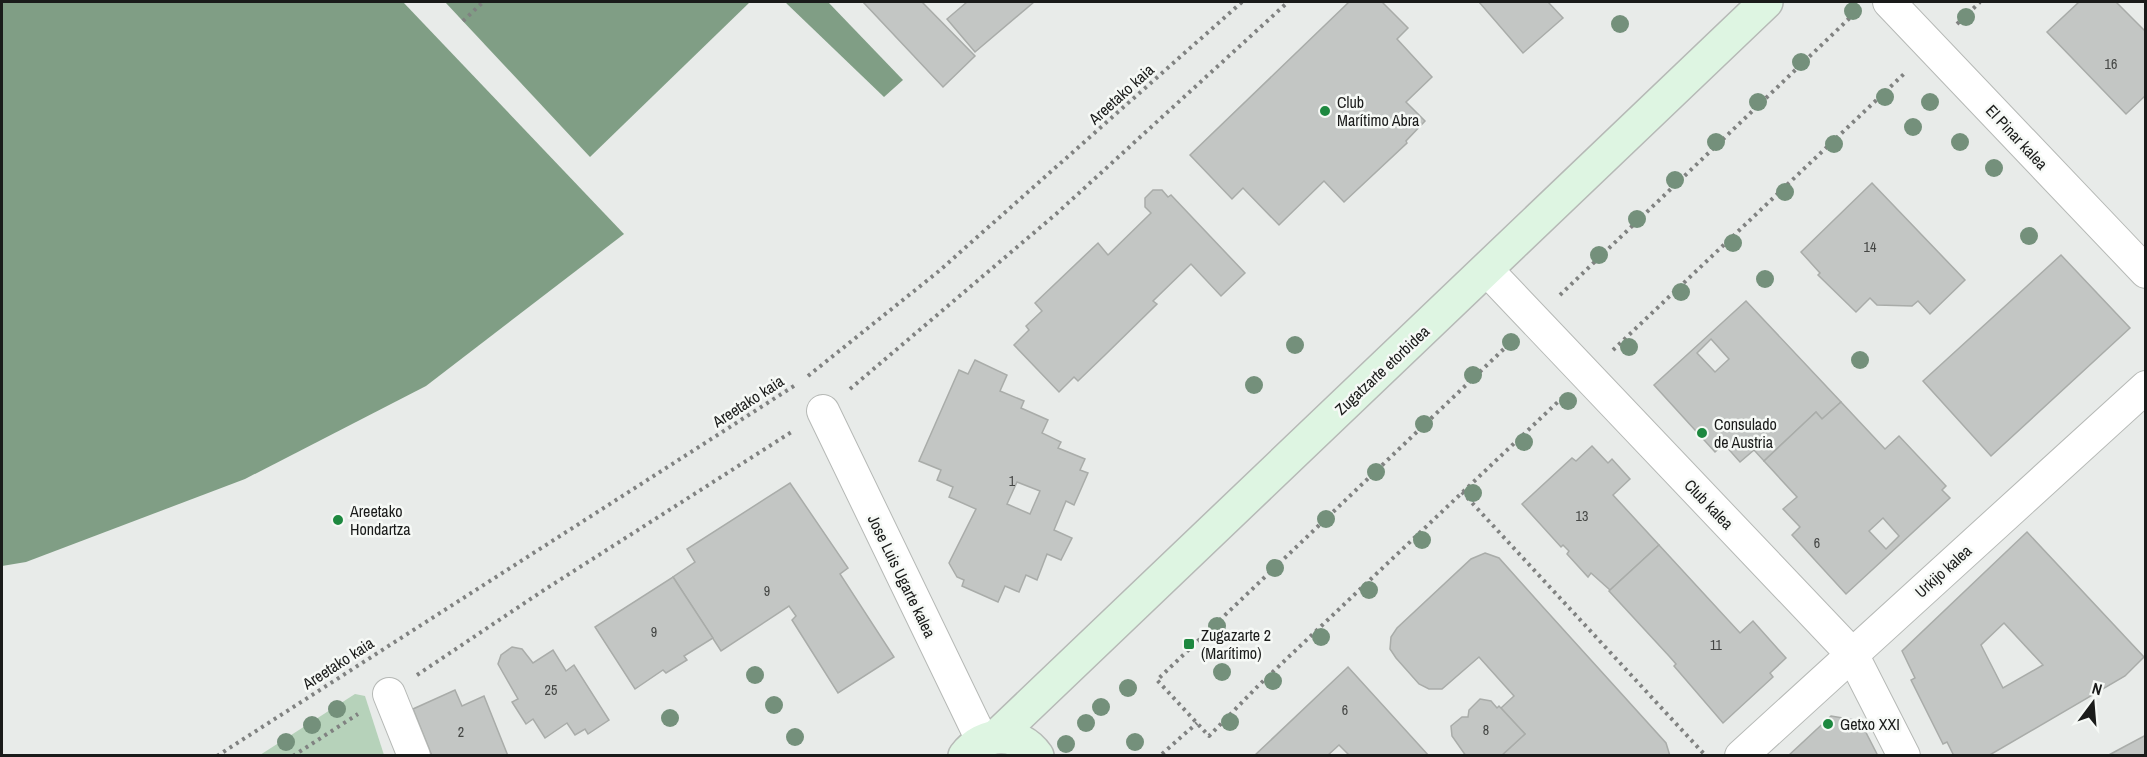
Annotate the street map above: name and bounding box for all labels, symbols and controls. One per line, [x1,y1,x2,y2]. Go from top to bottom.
house number: 16 [2105,55,2117,73]
street label: Areetako kaia [1083,58,1159,130]
place label: Club Marítimo Abra [1337,91,1420,131]
street label: El Pinar kalea [1981,100,2053,175]
marker: Club Marítimo Abra [1318,104,1332,118]
house number: 14 [1864,238,1877,256]
street label: Zugatzarte etorbidea [1330,320,1435,420]
street label: Areetako kaia [707,369,789,433]
place label: Consulado de Austria [1714,413,1777,453]
marker: Consulado de Austria [1695,426,1709,440]
house number: 1 [1009,472,1016,490]
street label: Club kalea [1680,474,1739,534]
place label: Areetako Hondartza [349,500,411,540]
house number: 13 [1576,507,1588,525]
street label: Jose Luis Ugarte kalea [863,511,942,642]
marker: Areetako Hondartza [331,513,345,527]
house number: 6 [1814,534,1820,552]
street label: Urkijo kalea [1910,539,1977,602]
house number: 9 [764,582,770,600]
house number: 9 [651,623,657,641]
place label: Zugazarte 2 (Marítimo) [1201,624,1271,664]
street label: Areetako kaia [297,631,379,695]
house number: 11 [1710,636,1723,654]
marker: Zugazarte 2 (Marítimo) [1182,637,1196,651]
north arrow [2063,673,2123,733]
text: N [2090,677,2105,700]
house number: 25 [545,681,557,699]
house number: 6 [1342,701,1348,719]
place label: Getxo XXI [1840,713,1900,735]
marker: Getxo XXI [1821,717,1835,731]
house number: 8 [1483,721,1489,739]
house number: 2 [458,723,464,741]

